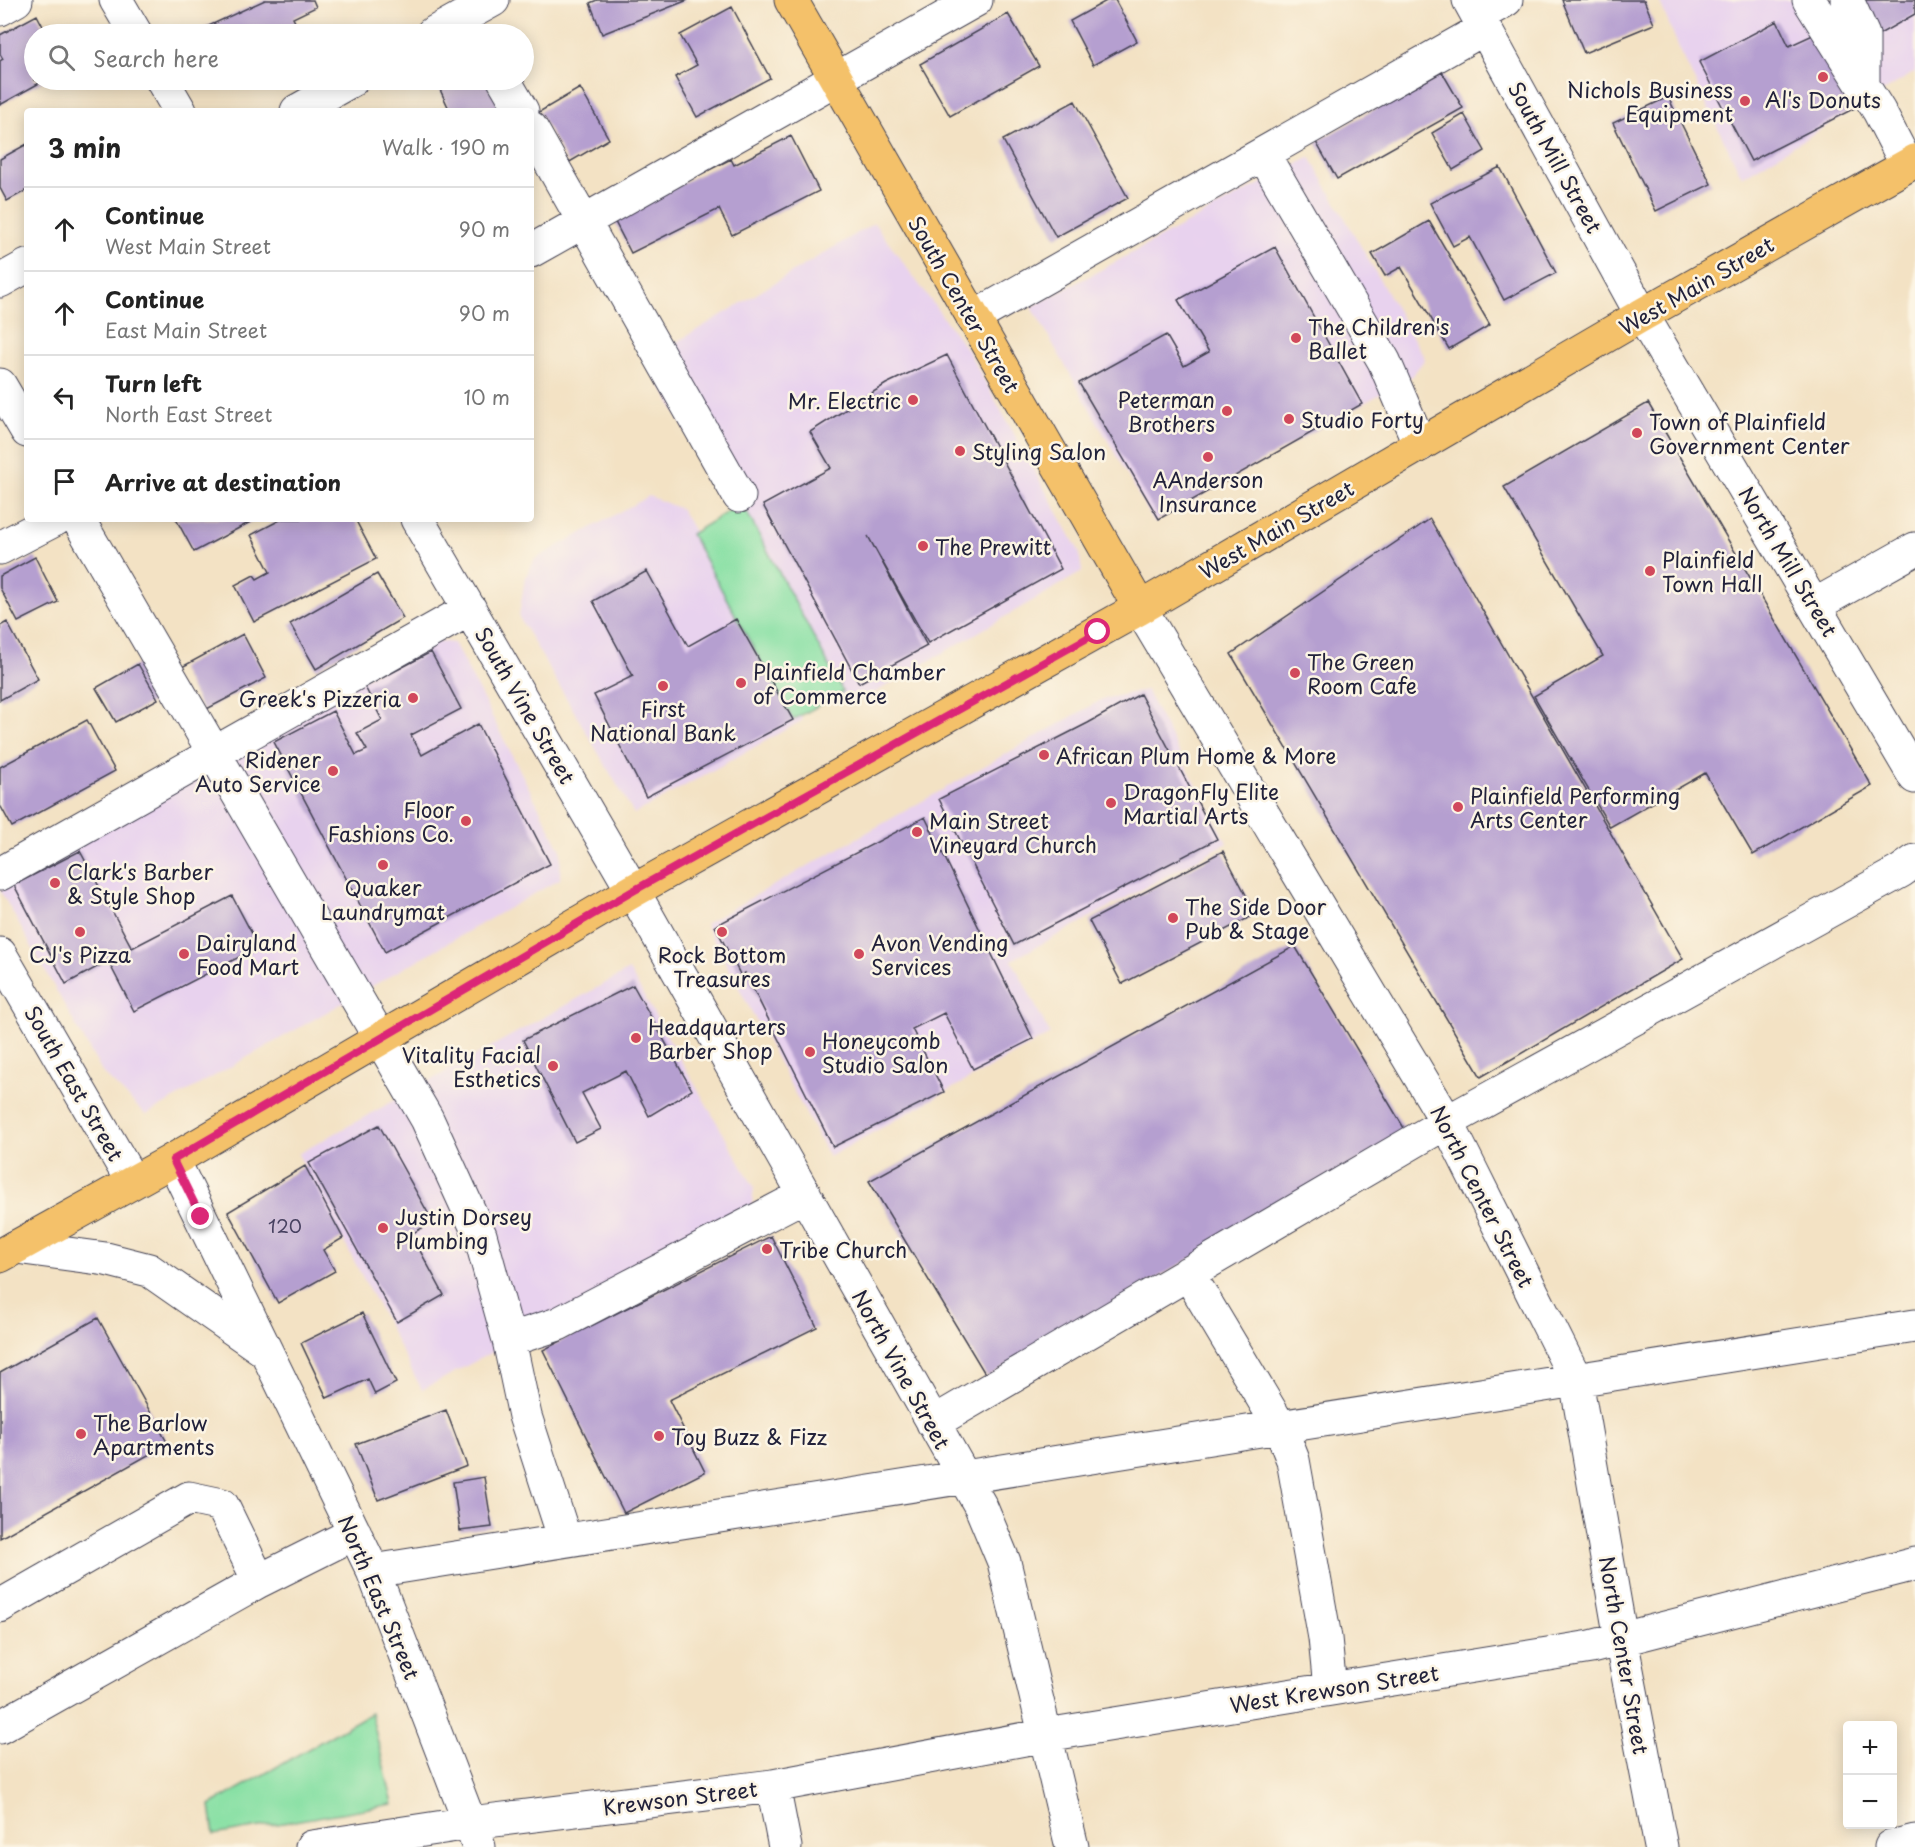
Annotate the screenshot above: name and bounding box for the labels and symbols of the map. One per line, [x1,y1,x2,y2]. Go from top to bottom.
marker: Al's Donuts [1816,70,1830,84]
place label: Nichols Business Equipment [1567,73,1733,129]
street label: South Mill Street [1501,75,1611,239]
place label: Al's Donuts [1765,83,1881,115]
marker: Nichols Business Equipment [1738,94,1752,108]
street label: South Center Street [901,209,1029,399]
street label: West Main Street [1613,228,1779,342]
place label: The Children's Ballet [1308,310,1449,366]
marker: The Children's Ballet [1289,331,1303,345]
place label: Peterman Brothers [1117,383,1215,439]
place label: Mr. Electric [788,384,901,416]
marker: Mr. Electric [906,393,920,407]
place label: Studio Forty [1301,403,1424,435]
marker: Peterman Brothers [1220,404,1234,418]
place label: Town of Plainfield Government Center [1649,405,1850,461]
marker: Studio Forty [1282,412,1296,426]
marker: Town of Plainfield Government Center [1630,426,1644,440]
place label: Styling Salon [972,435,1106,467]
marker: Styling Salon [953,444,967,458]
marker: AAnderson Insurance [1201,450,1215,464]
place label: AAnderson Insurance [1152,463,1264,519]
street label: West Main Street [1193,472,1359,586]
street label: North Mill Street [1732,480,1846,642]
place label: The Prewitt [935,530,1051,562]
marker: The Prewitt [916,539,930,553]
place label: Plainfield Town Hall [1662,543,1762,599]
marker: Plainfield Town Hall [1643,564,1657,578]
route start [1084,618,1110,644]
street label: South Vine Street [468,621,584,789]
place label: The Green Room Cafe [1307,645,1417,701]
place label: Plainfield Chamber of Commerce [753,655,946,711]
marker: The Green Room Cafe [1288,666,1302,680]
marker: Plainfield Chamber of Commerce [734,676,748,690]
marker: First National Bank [656,679,670,693]
place label: Greek's Pizzeria [239,682,402,714]
marker: Greek's Pizzeria [406,691,420,705]
place label: First National Bank [590,692,736,748]
place label: African Plum Home & More [1056,739,1336,771]
place label: Ridener Auto Service [195,743,321,799]
marker: African Plum Home & More [1037,748,1051,762]
marker: Ridener Auto Service [326,764,340,778]
place label: DragonFly Elite Martial Arts [1123,775,1279,831]
place label: Plainfield Performing Arts Center [1470,779,1680,835]
place label: Floor Fashions Co. [327,793,454,849]
marker: DragonFly Elite Martial Arts [1104,796,1118,810]
marker: Plainfield Performing Arts Center [1451,800,1465,814]
place label: Main Street Vineyard Church [929,804,1097,860]
marker: Floor Fashions Co. [459,814,473,828]
marker: Main Street Vineyard Church [910,825,924,839]
place label: Clark's Barber & Style Shop [67,855,214,911]
marker: Quaker Laundrymat [376,858,390,872]
place label: Quaker Laundrymat [321,871,445,927]
marker: Clark's Barber & Style Shop [48,876,62,890]
place label: The Side Door Pub & Stage [1185,890,1326,946]
marker: The Side Door Pub & Stage [1166,911,1180,925]
marker: CJ's Pizza [73,925,87,939]
marker: Rock Bottom Treasures [715,925,729,939]
place label: Dairyland Food Mart [196,926,299,982]
place label: Avon Vending Services [871,926,1008,982]
place label: CJ's Pizza [29,938,131,970]
place label: Rock Bottom Treasures [658,938,786,994]
marker: Dairyland Food Mart [177,947,191,961]
marker: Avon Vending Services [852,947,866,961]
street label: South East Street [17,999,133,1167]
place label: Headquarters Barber Shop [648,1010,786,1066]
place label: Honeycomb Studio Salon [822,1024,948,1080]
marker: Headquarters Barber Shop [629,1031,643,1045]
place label: Vitality Facial Esthetics [402,1038,541,1094]
marker: Honeycomb Studio Salon [803,1045,817,1059]
marker: Vitality Facial Esthetics [546,1059,560,1073]
street label: North Center Street [1423,1099,1543,1293]
place label: Justin Dorsey Plumbing [395,1200,532,1256]
route end [187,1203,213,1229]
house number: 120 [268,1212,302,1239]
marker: Justin Dorsey Plumbing [376,1221,390,1235]
place label: Tribe Church [779,1233,907,1265]
marker: Tribe Church [760,1242,774,1256]
street label: North Vine Street [845,1283,959,1455]
place label: The Barlow Apartments [93,1406,214,1462]
place label: Toy Buzz & Fizz [671,1420,827,1452]
marker: The Barlow Apartments [74,1427,88,1441]
marker: Toy Buzz & Fizz [652,1429,666,1443]
street label: North East Street [331,1510,429,1684]
street label: North Center Street [1592,1553,1658,1757]
street label: West Krewson Street [1227,1656,1441,1720]
street label: Krewson Street [601,1772,759,1822]

